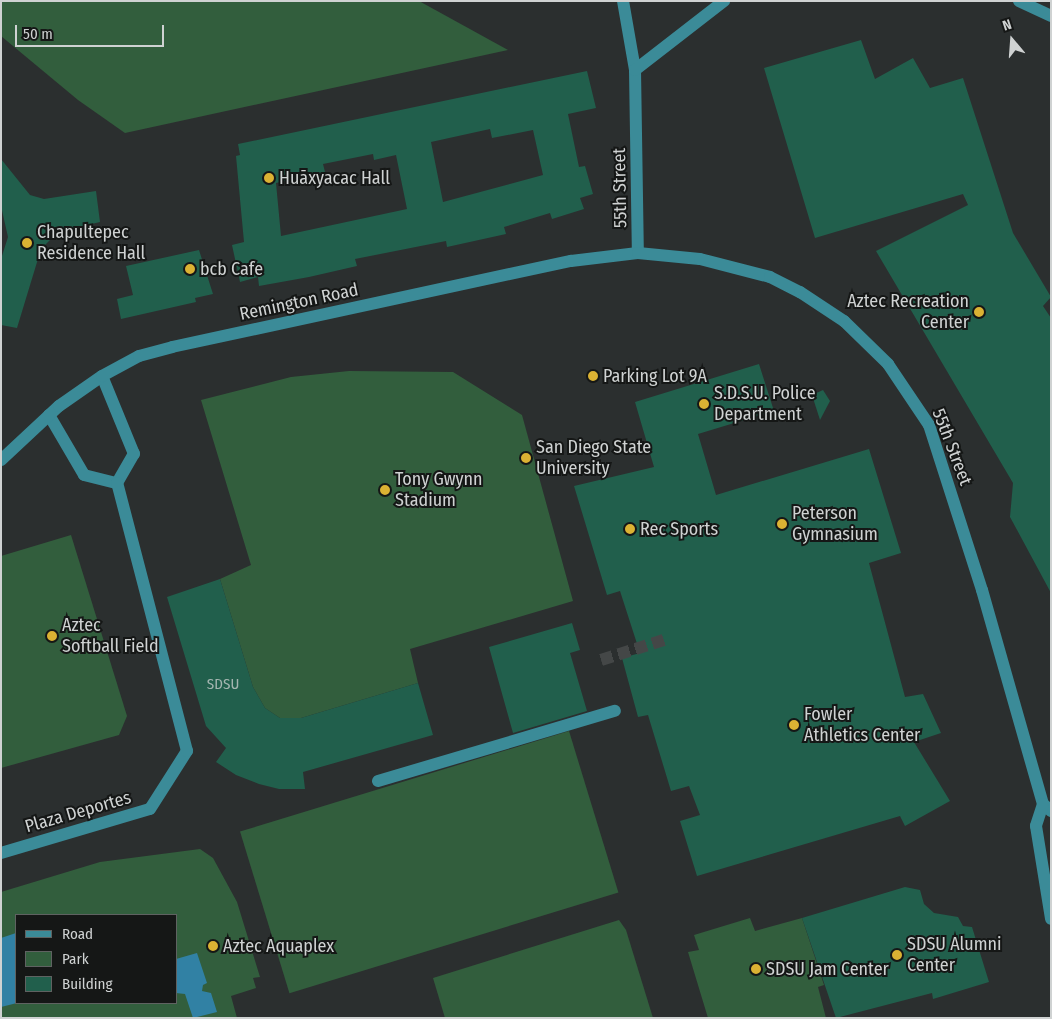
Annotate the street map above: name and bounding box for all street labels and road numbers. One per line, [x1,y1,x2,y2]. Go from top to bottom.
street label: 55th Street [609,148,631,228]
street label: Remington Road [238,279,360,325]
street label: 55th Street [928,406,976,488]
street label: Plaza Deportes [22,787,134,837]

